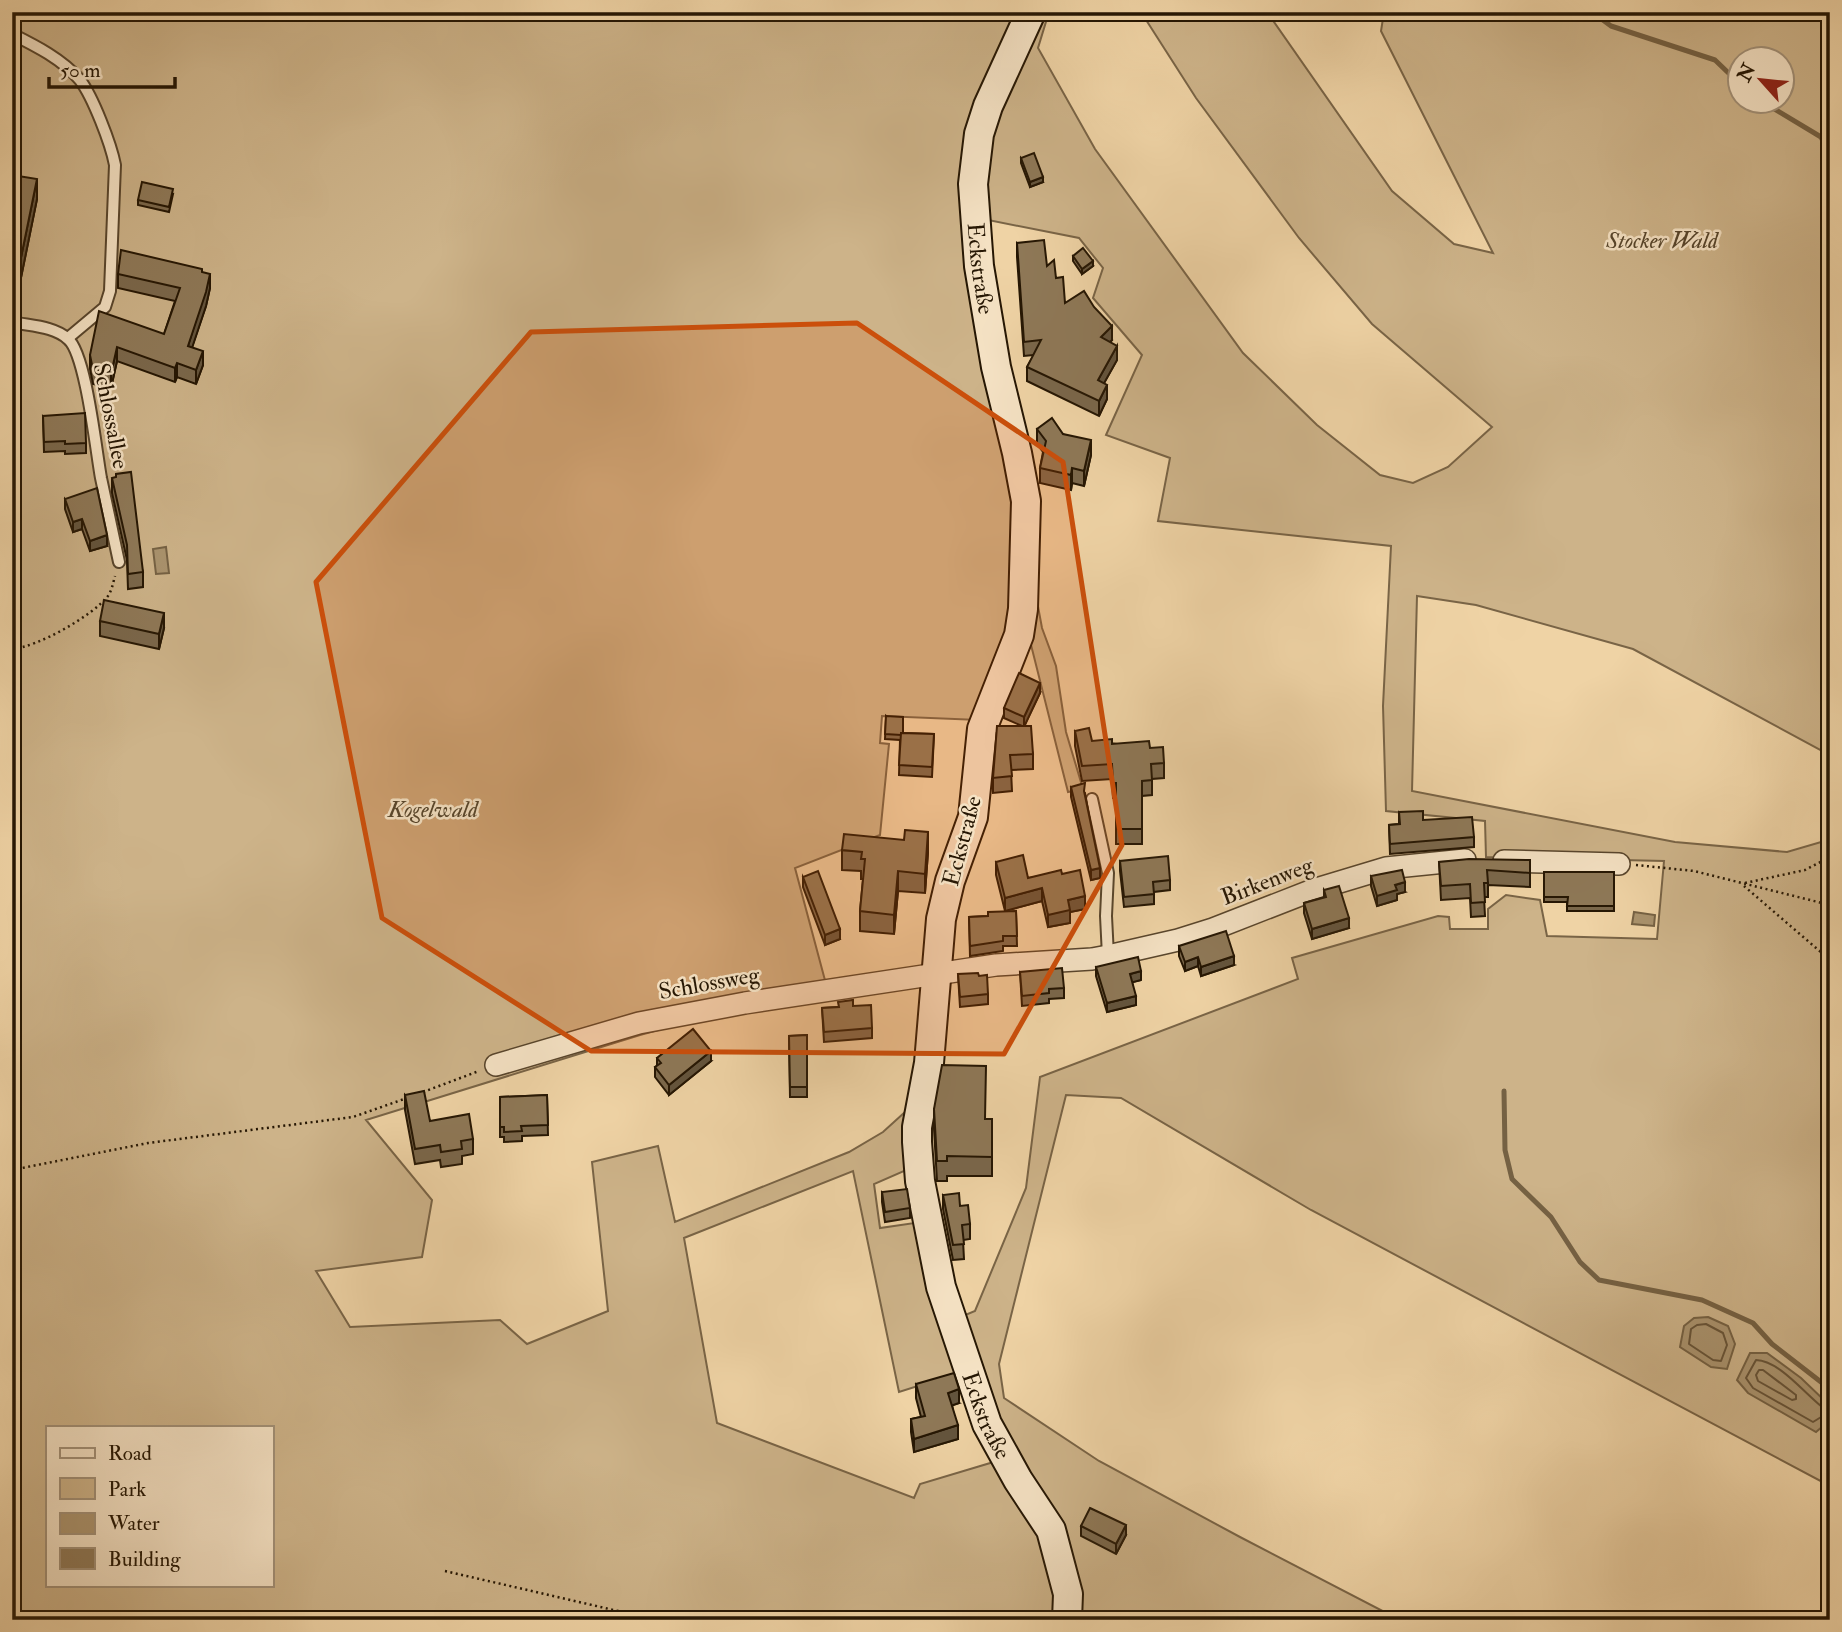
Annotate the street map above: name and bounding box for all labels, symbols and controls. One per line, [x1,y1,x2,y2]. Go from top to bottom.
scale bar [49,46,175,90]
north arrow [1727,46,1797,116]
text: 50 m [60,57,101,84]
text: N [1732,59,1762,87]
street label: Eckstraße [961,222,1001,317]
park label: Stocker Wald [1605,226,1719,255]
street label: Schlossallee [87,361,136,472]
street label: Eckstraße [936,792,988,889]
park label: Kogelwald [387,795,479,824]
street label: Birkenweg [1217,850,1318,912]
street label: Schlossweg [656,960,762,1006]
street label: Eckstraße [956,1368,1018,1464]
legend [46,1426,273,1586]
text: Road [108,1440,153,1467]
text: Park [108,1476,146,1503]
text: Water [107,1510,160,1537]
text: Building [108,1546,181,1573]

